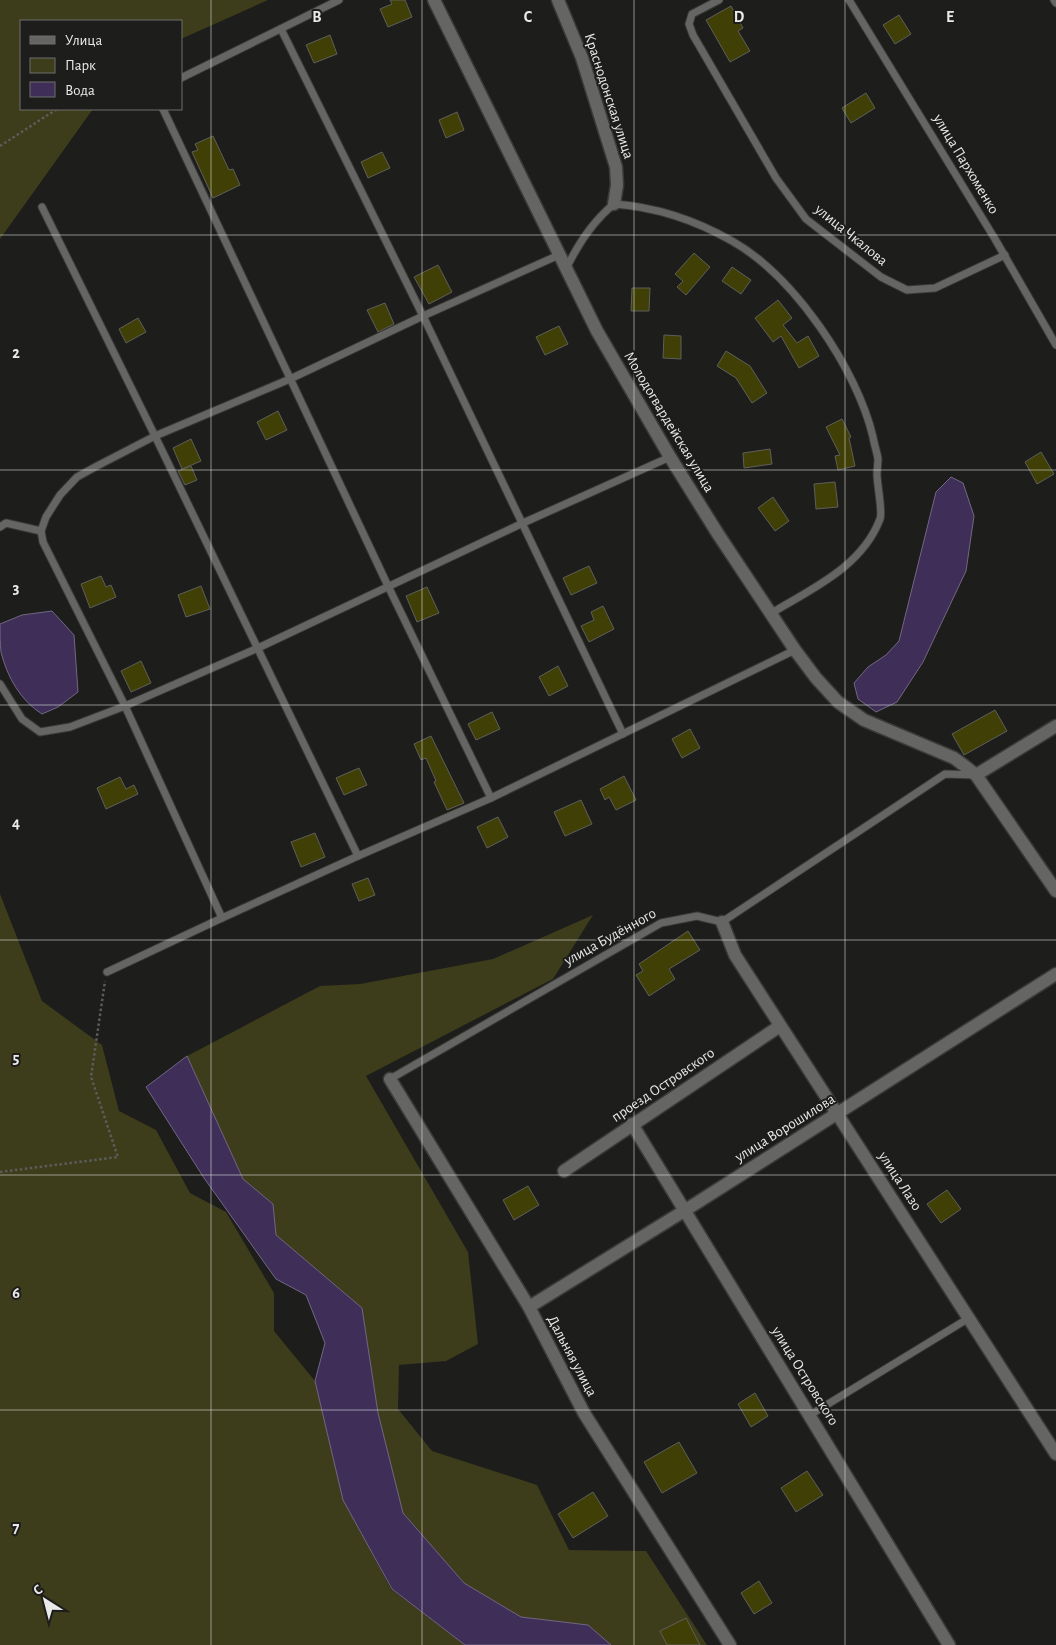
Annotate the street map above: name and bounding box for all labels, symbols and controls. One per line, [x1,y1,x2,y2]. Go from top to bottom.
text: B [312,9,322,25]
text: C [524,9,533,25]
text: D [734,9,745,25]
text: E [946,9,954,25]
legend [20,20,182,110]
street label: Краснодонская улица [582,31,636,161]
text: Улица [65,33,102,48]
text: Парк [65,58,96,73]
text: Вода [65,83,95,98]
street label: улица Пархоменко [930,111,1002,216]
street label: улица Чкалова [811,201,890,269]
text: 2 [12,345,20,361]
street label: Молодогвардейская улица [621,349,717,495]
text: 3 [13,580,20,596]
text: 4 [12,815,20,831]
street label: улица Будённого [561,906,658,969]
street label: проезд Островского [609,1045,717,1125]
text: 5 [13,1050,20,1066]
street label: улица Ворошилова [731,1091,838,1165]
street label: улица Лазо [875,1148,925,1213]
text: 6 [12,1285,20,1301]
street label: Дальняя улица [544,1313,600,1399]
street label: улица Островского [768,1323,841,1428]
text: 7 [13,1520,20,1536]
north arrow [20,1575,70,1625]
text: С [31,1582,45,1598]

